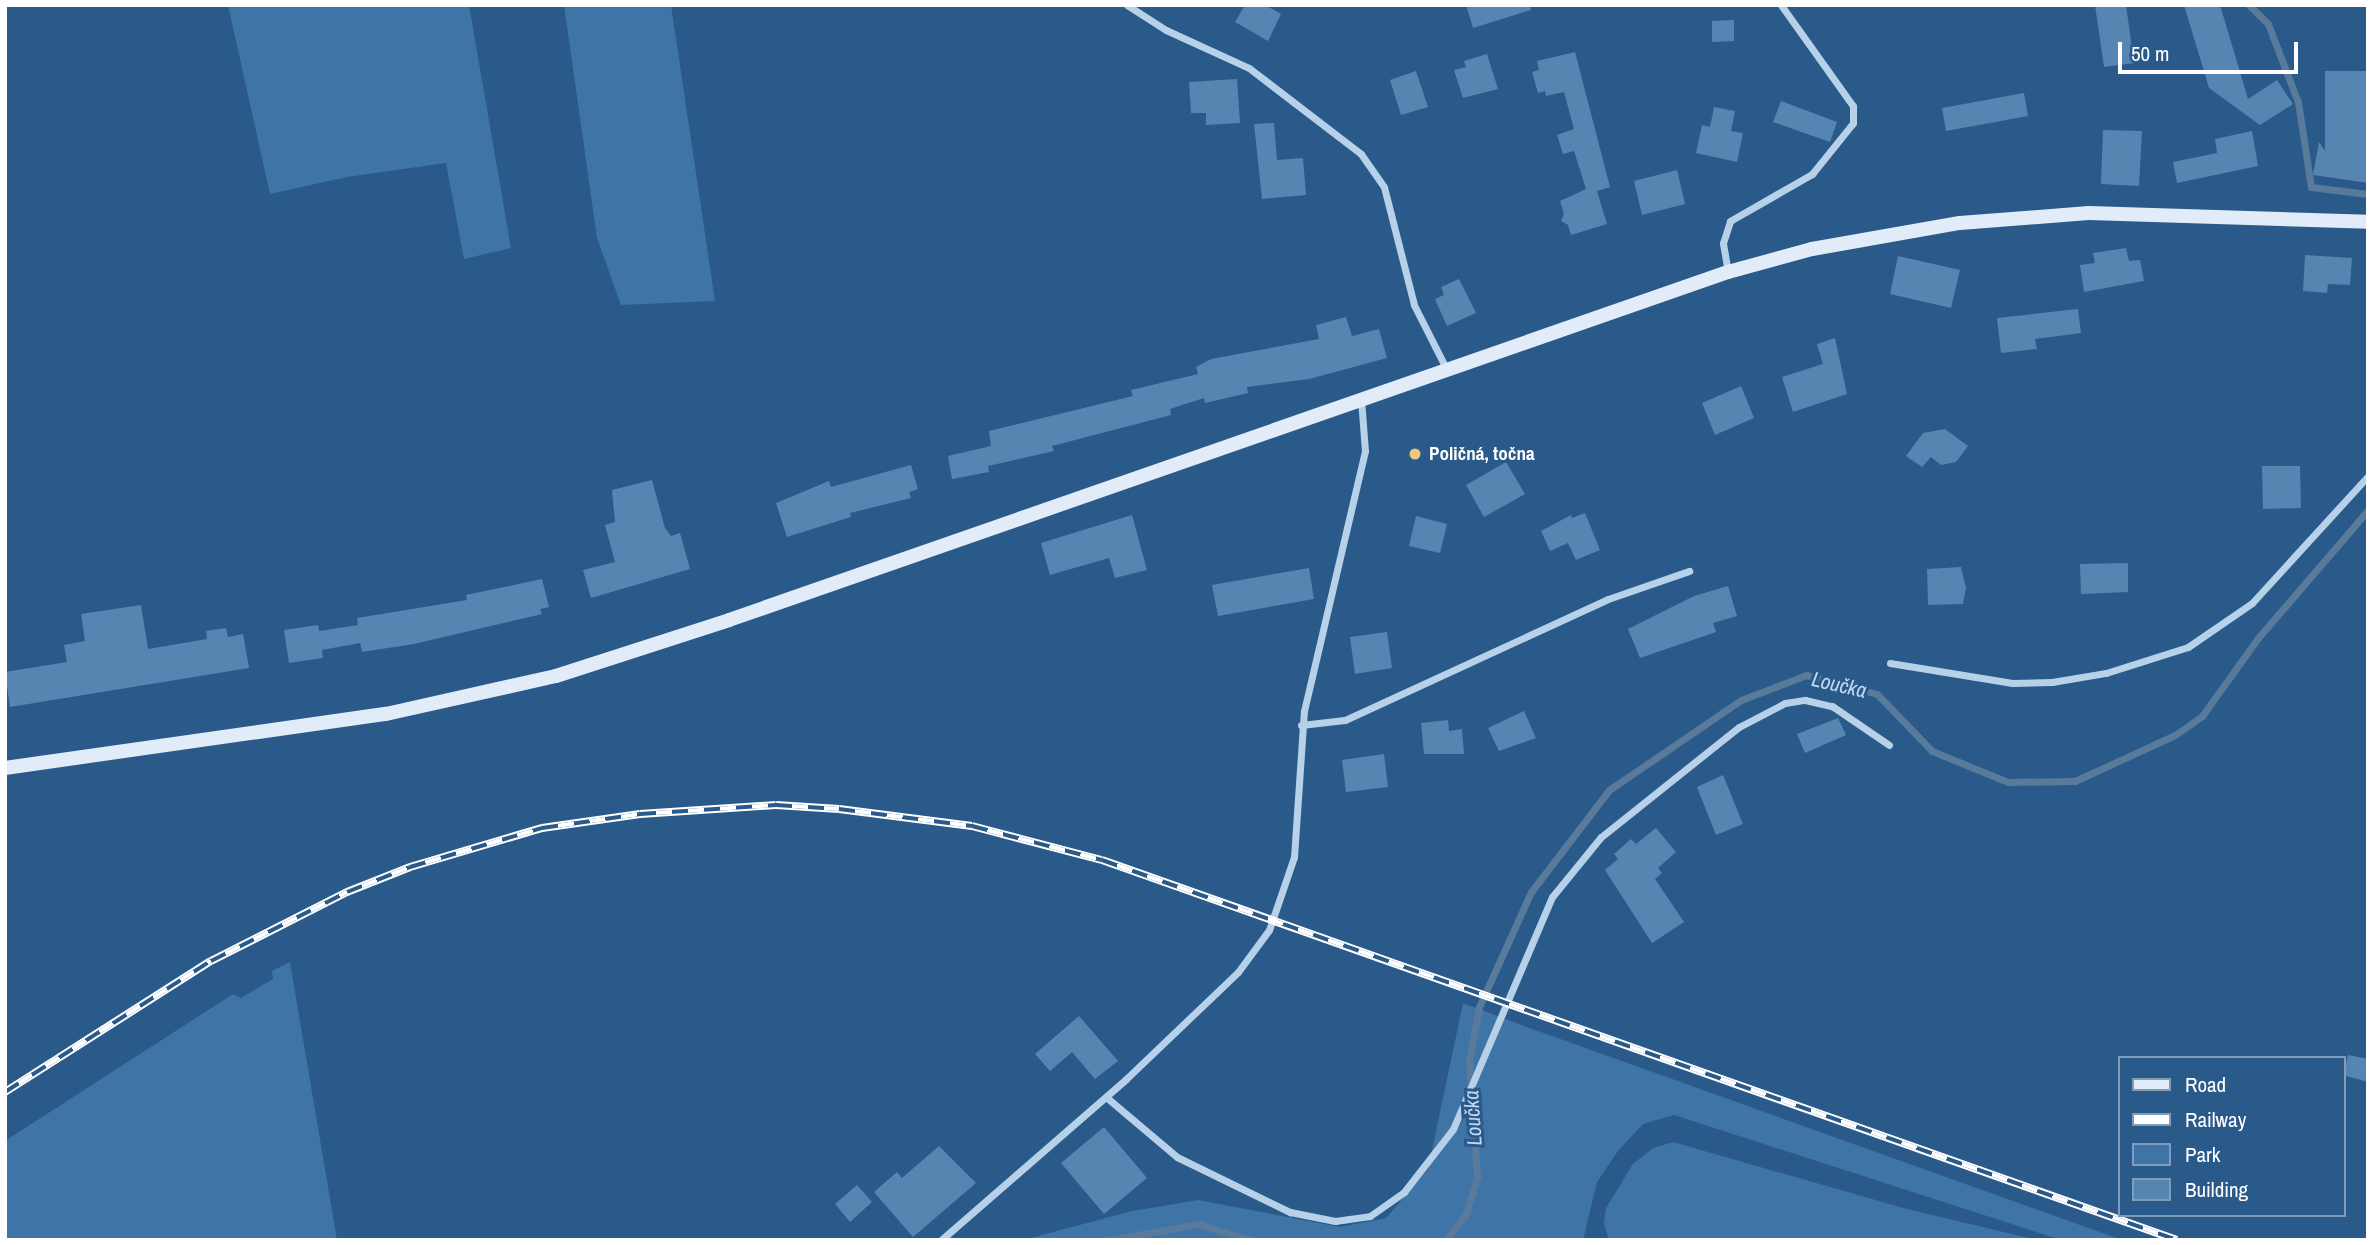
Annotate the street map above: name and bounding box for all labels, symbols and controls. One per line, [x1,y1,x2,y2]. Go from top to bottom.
scale bar [2121,28,2301,72]
text: 50 m [2131,39,2169,68]
place label: Poličná, točna [1429,443,1535,465]
marker: Poličná, točna [1407,446,1423,462]
water label: Loučka [1809,666,1869,704]
legend [2118,1056,2345,1217]
text: Road [2185,1070,2226,1099]
water label: Loučka [1458,1089,1488,1147]
text: Railway [2185,1105,2246,1134]
text: Park [2185,1140,2220,1169]
text: Building [2185,1175,2248,1204]

